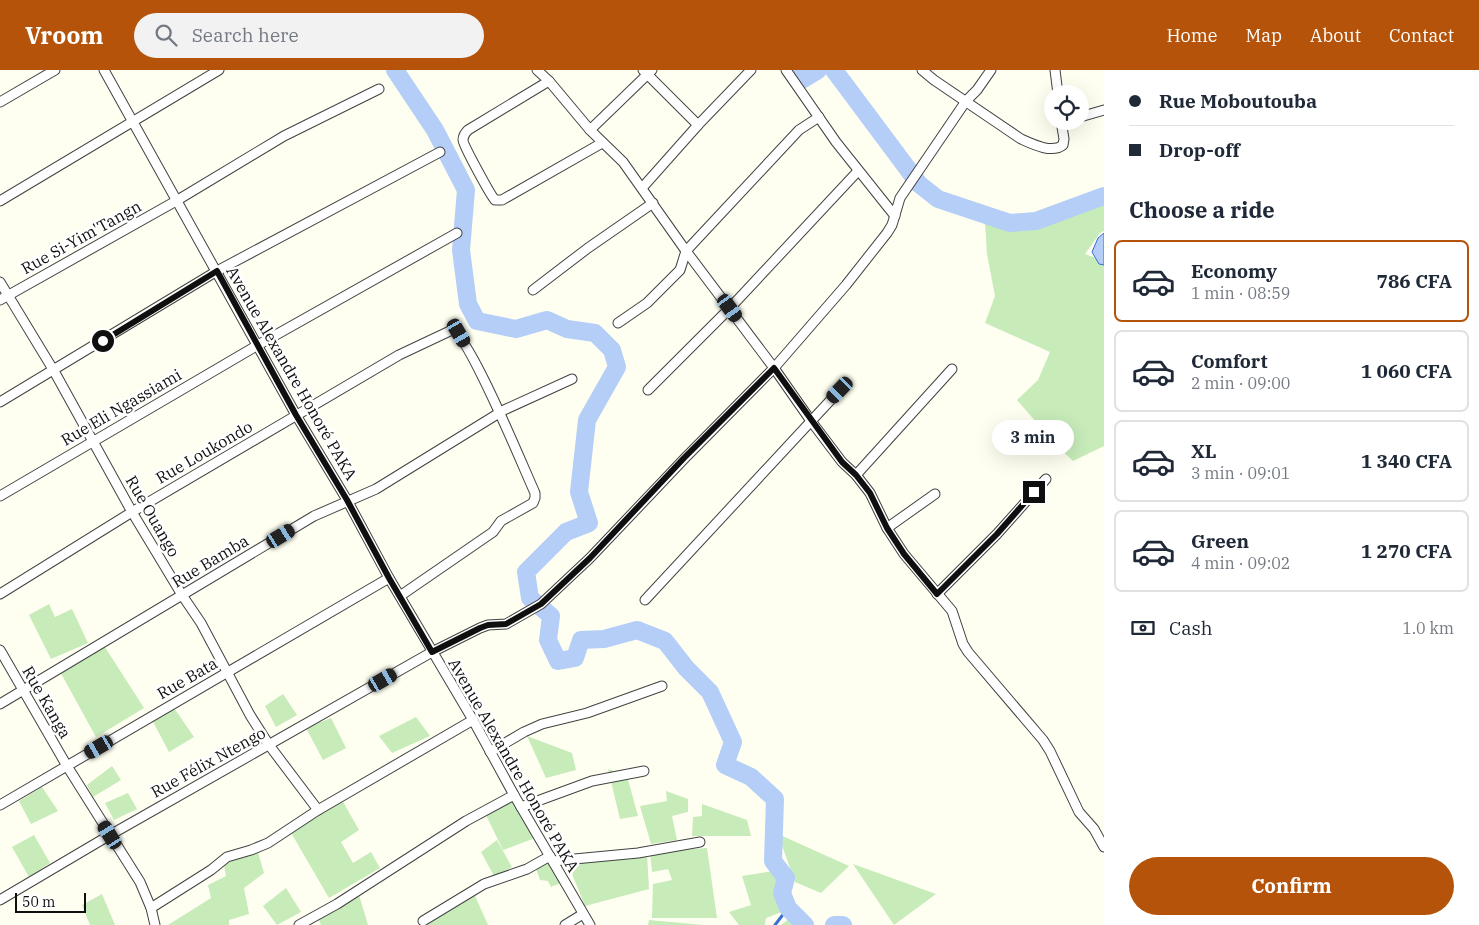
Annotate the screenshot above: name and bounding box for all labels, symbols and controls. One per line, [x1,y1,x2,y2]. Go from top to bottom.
search box [134,13,484,58]
text: Vroom [25,19,104,51]
icon: search [152,21,180,49]
text: Search here [192,23,299,47]
text: Home [1166,24,1218,47]
text: Map [1246,24,1282,47]
text: About [1310,24,1361,47]
text: Contact [1389,24,1454,47]
map controls [1044,85,1089,130]
button: locate [1044,85,1089,130]
text: Rue Moboutouba [1159,89,1317,113]
text: Drop-off [1159,138,1240,162]
text: Choose a ride [1129,195,1275,224]
street label: Rue Si-Yim'Tangn [17,196,145,278]
icon: car [1131,259,1176,304]
text: Economy [1191,259,1277,283]
street label: Avenue Alexandre Honoré PAKA [222,262,362,484]
text: 786 CFA [1377,269,1452,293]
text: 1 min · 08:59 [1191,283,1290,303]
car [715,291,744,325]
car [445,316,472,350]
route start [92,330,114,352]
icon: car [1131,349,1176,394]
text: Comfort [1191,349,1268,373]
text: 1 060 CFA [1361,359,1452,383]
street label: Rue Eli Ngassiami [57,364,185,450]
text: 2 min · 09:00 [1191,373,1290,393]
car [824,374,855,406]
street label: Rue Loukondo [152,416,256,488]
callout: 3 min [993,420,1075,454]
text: 3 min [1011,427,1055,447]
icon: car [1131,439,1176,484]
text: XL [1191,439,1217,463]
text: 1 340 CFA [1361,449,1452,473]
text: 3 min · 09:01 [1191,463,1290,483]
street label: Rue Ouango [122,472,184,560]
route end [1023,481,1045,503]
car [264,522,297,550]
icon: car [1131,529,1176,574]
text: Green [1191,529,1249,553]
street label: Rue Bamba [168,530,252,592]
text: 1 270 CFA [1361,539,1452,563]
text: 4 min · 09:02 [1191,553,1290,573]
icon: cash [1129,614,1157,642]
text: Cash [1169,616,1213,640]
text: 1.0 km [1402,618,1454,638]
street label: Rue Bata [153,653,221,703]
street label: Avenue Alexandre Honoré PAKA [444,654,584,876]
street label: Rue Kanga [18,662,76,742]
car [366,666,399,694]
street label: Rue Félix Ntengo [147,722,269,802]
car [82,733,115,761]
car [95,818,124,852]
button: Confirm [1129,857,1454,915]
scale bar [15,890,86,913]
text: 50 m [22,893,55,911]

